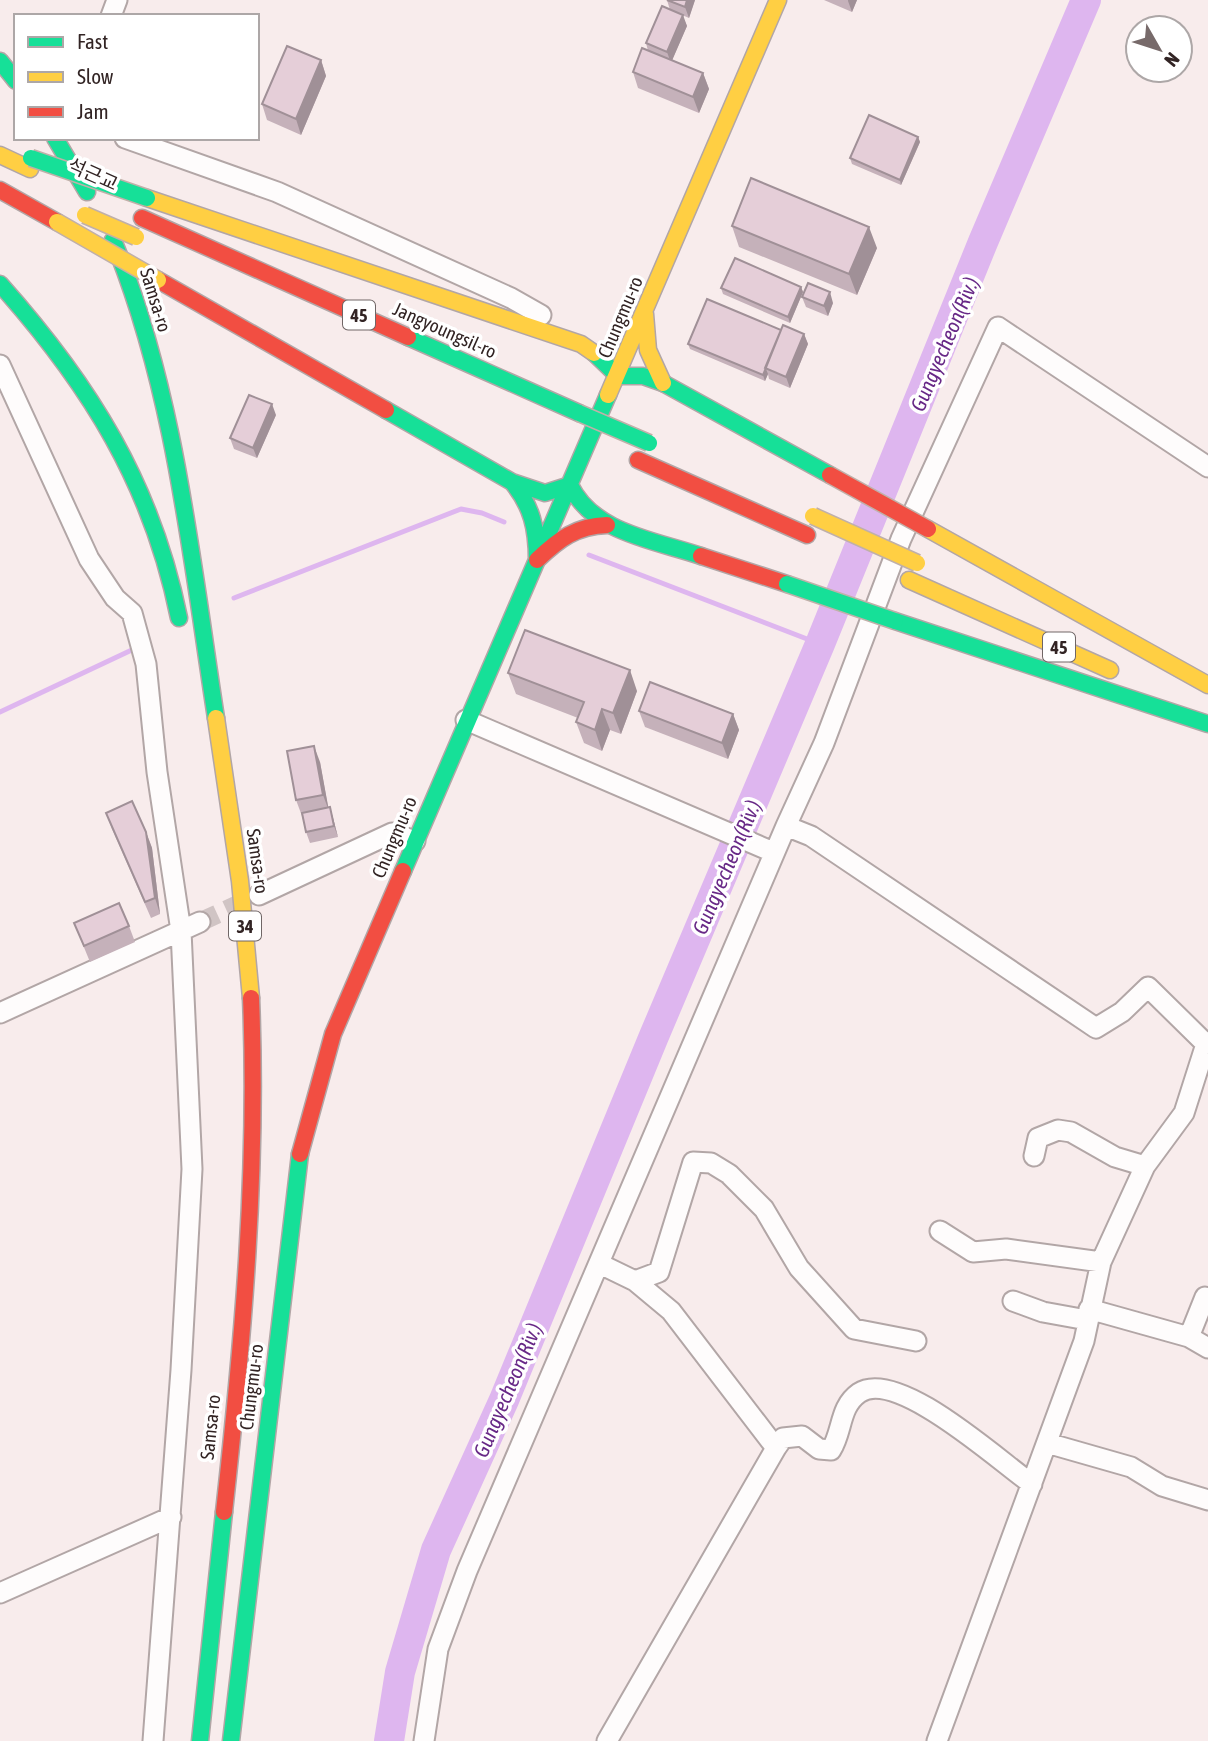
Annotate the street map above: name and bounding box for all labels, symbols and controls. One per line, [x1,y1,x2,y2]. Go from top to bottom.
legend [14,14,259,140]
north arrow [1124,14,1194,84]
text: Fast [77,29,108,53]
text: N [1160,48,1184,71]
text: Slow [77,64,114,88]
text: Jam [77,99,109,123]
street label: 석근교 [65,153,121,195]
street label: Samsa-ro [136,266,176,335]
street label: Chungmu-ro [593,273,647,361]
water label: Gungyecheon(Riv.) [905,273,983,415]
street label: Jangyoungsil-ro [390,297,500,363]
road number: 45 [343,300,375,330]
road number: 45 [1043,632,1075,662]
street label: Chungmu-ro [367,793,421,881]
water label: Gungyecheon(Riv.) [687,796,765,938]
street label: Samsa-ro [243,827,273,895]
road number: 34 [229,911,261,940]
water label: Gungyecheon(Riv.) [468,1319,546,1461]
street label: Chungmu-ro [235,1343,267,1431]
street label: Samsa-ro [196,1393,224,1461]

